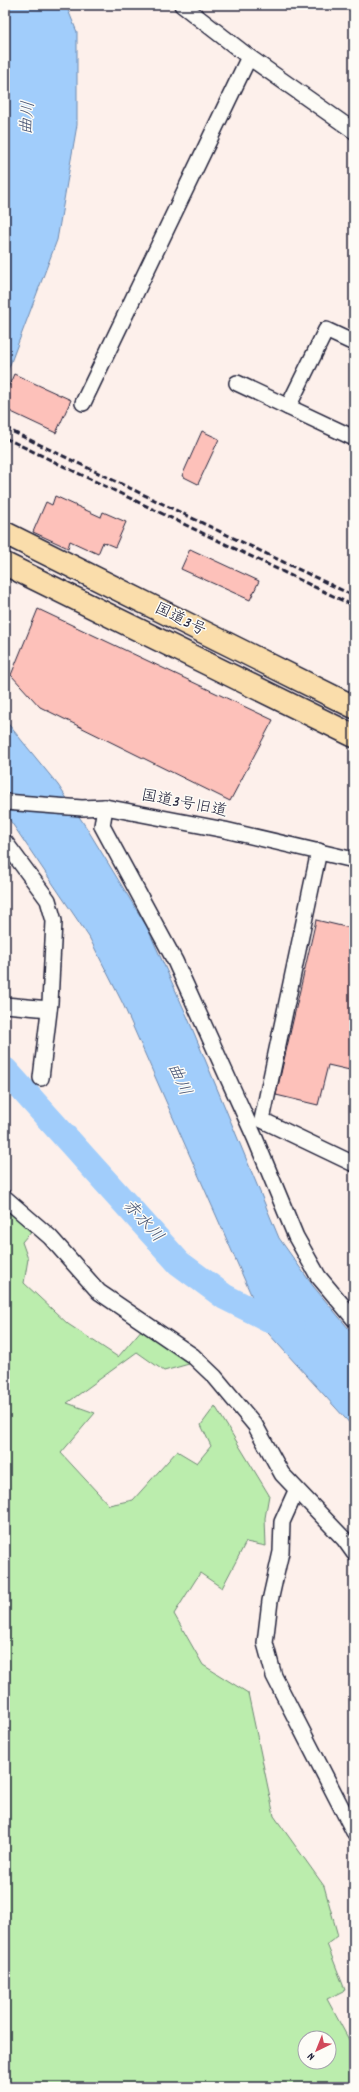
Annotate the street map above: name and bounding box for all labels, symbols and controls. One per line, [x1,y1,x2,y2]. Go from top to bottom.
water label: 曲川 [16,100,42,136]
street label: 国道3号 [150,598,210,642]
street label: 国道3号旧道 [139,784,229,824]
water label: 曲川 [160,1060,196,1100]
water label: 赤水川 [116,1195,168,1249]
north arrow [297,2030,337,2070]
text: N [304,2048,319,2064]

